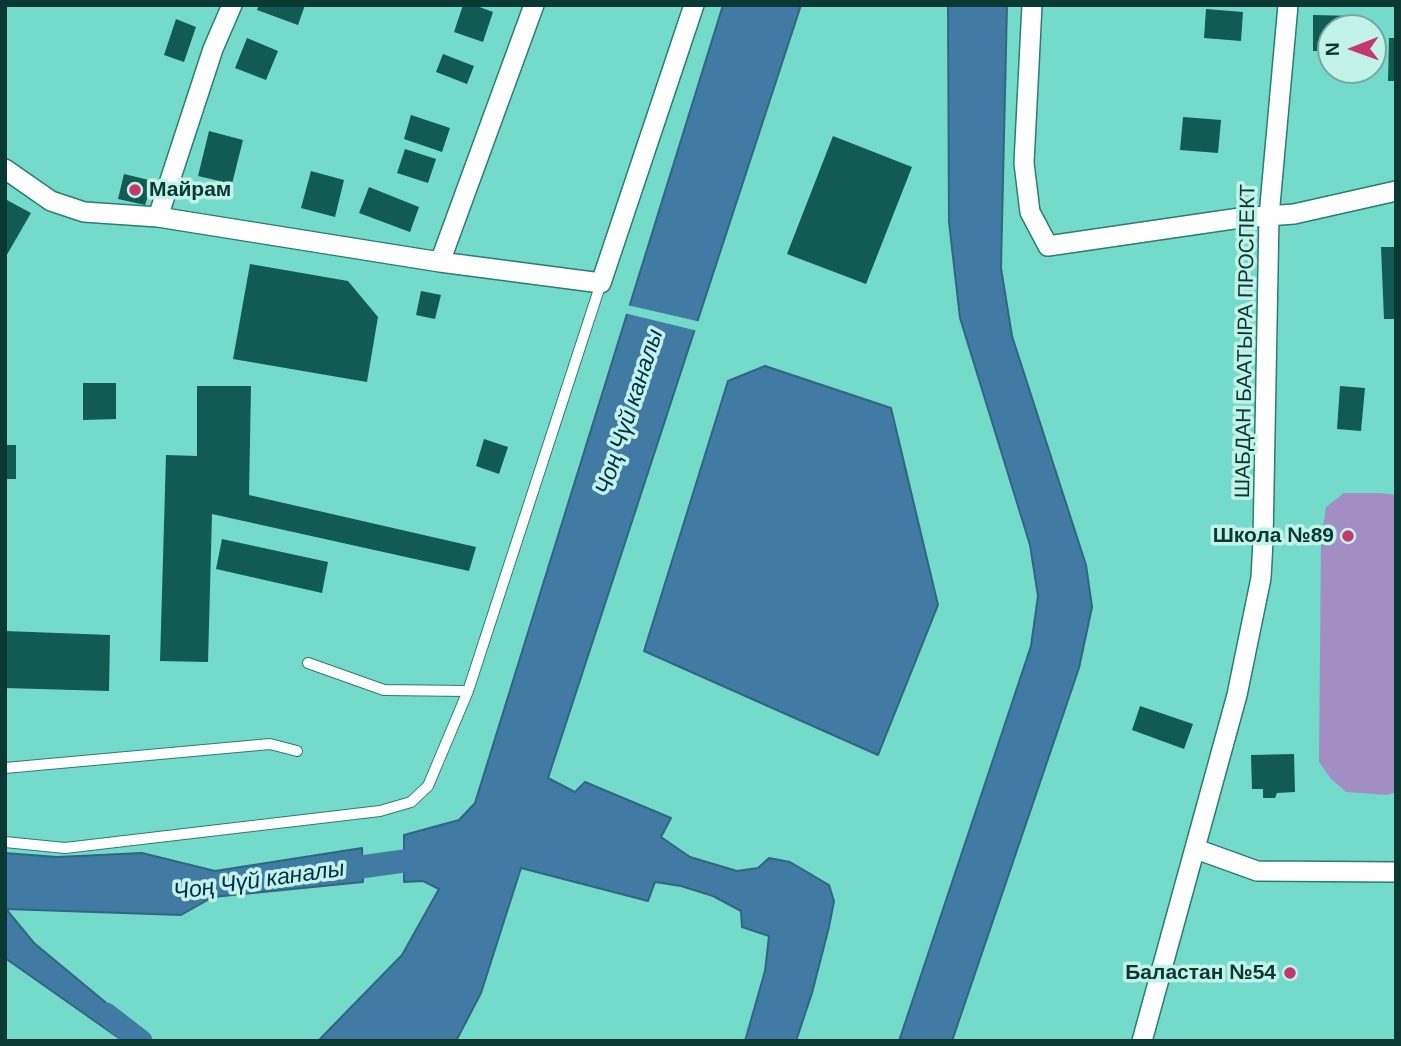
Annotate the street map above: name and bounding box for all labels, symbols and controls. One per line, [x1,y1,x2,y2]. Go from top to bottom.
north arrow [1317,14,1387,84]
text: N [1322,42,1343,56]
place label: Майрам [149,177,231,203]
marker: Майрам [127,182,143,198]
street label: ШАБДАН БААТЫРА ПРОСПЕКТ [1231,184,1261,498]
water label: Чоң Чүй каналы [590,326,670,498]
place label: Школа №89 [1213,523,1334,549]
marker: Школа №89 [1340,528,1356,544]
water label: Чоң Чүй каналы [172,855,346,907]
place label: Баластан №54 [1125,960,1276,986]
marker: Баластан №54 [1282,965,1298,981]

